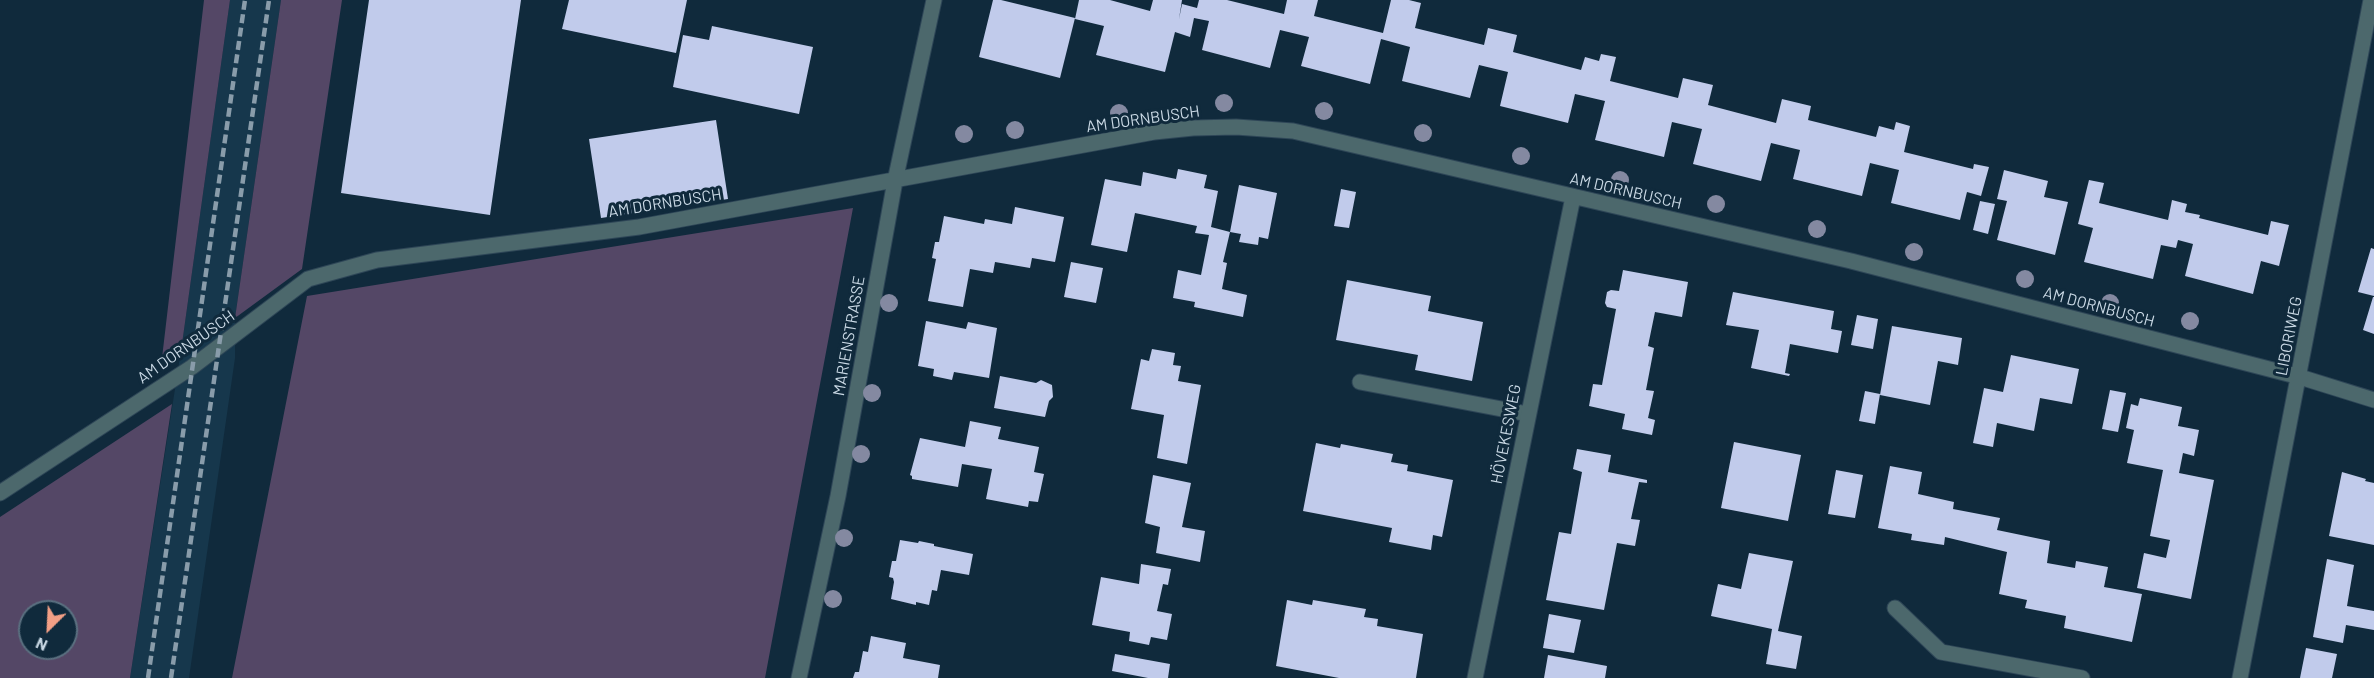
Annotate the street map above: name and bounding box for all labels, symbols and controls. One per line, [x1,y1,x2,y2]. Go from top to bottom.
street label: AM DORNBUSCH [1085,102,1201,136]
street label: AM DORNBUSCH [1568,169,1684,213]
street label: AM DORNBUSCH [607,185,723,221]
street label: MARIENSTRASSE [829,274,869,398]
street label: AM DORNBUSCH [2041,283,2157,331]
street label: LIBORIWEG [2272,295,2306,377]
street label: AM DORNBUSCH [134,306,238,388]
street label: HÖVEKESWEG [1487,383,1525,485]
north arrow [18,600,78,660]
text: N [33,634,50,656]

